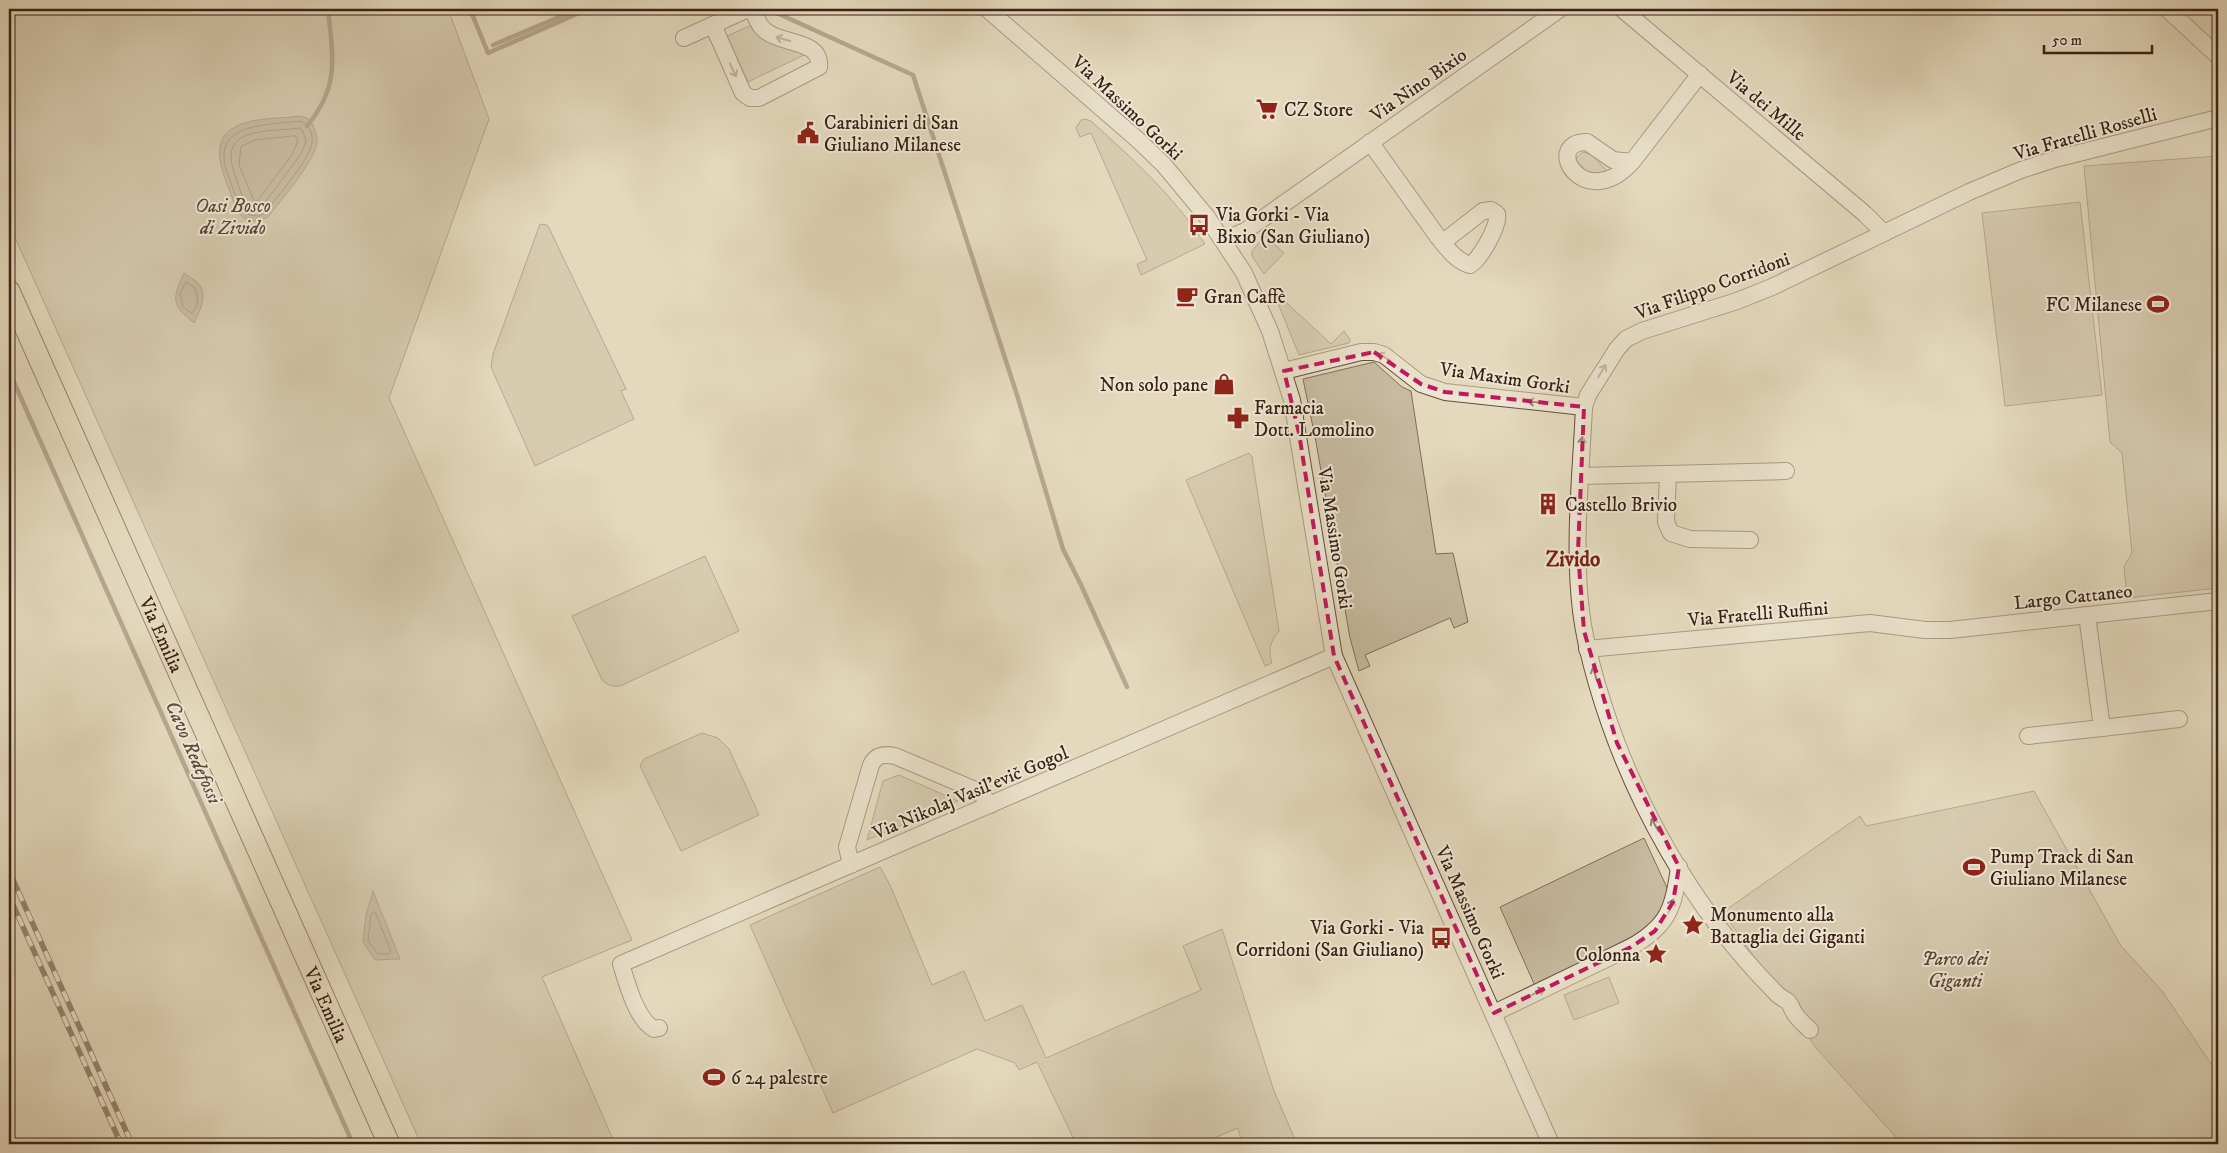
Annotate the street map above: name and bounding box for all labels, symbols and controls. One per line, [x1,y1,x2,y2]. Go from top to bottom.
scale bar [2044,22,2152,54]
text: 50 m [2052,31,2082,50]
one-way arrow [775,33,791,43]
street label: Via Nino Bixio [1365,44,1471,127]
street label: Via Massimo Gorki [1066,50,1187,165]
one-way arrow [729,62,738,77]
street label: Via dei Mille [1721,66,1811,146]
supermarket icon: CZ Store [1254,96,1280,122]
place label: CZ Store [1284,99,1353,122]
street label: Via Fratelli Rosselli [2010,103,2160,166]
place label: Carabinieri di San Giuliano Milanese [824,112,961,157]
public building icon: Carabinieri di San Giuliano Milanese [795,120,821,146]
park label: Oasi Bosco di Zivido [195,195,271,240]
place label: Via Gorki - Via Bixio (San Giuliano) [1215,204,1370,249]
bus stop icon: Via Gorki - Via Bixio (San Giuliano) [1186,212,1212,238]
street label: Via Filippo Corridoni [1631,248,1793,325]
cafe icon: Gran Caffè [1174,283,1200,309]
place label: Gran Caffè [1204,286,1286,309]
sports icon: FC Milanese [2145,291,2171,317]
place label: FC Milanese [2046,294,2142,317]
one-way arrow [1377,351,1391,362]
street label: Via Maxim Gorki [1437,358,1571,399]
one-way arrow [1598,365,1608,379]
shop icon: Non solo pane [1211,371,1237,397]
place label: Non solo pane [1100,374,1208,397]
place label: Farmacia Dott. Lomolino [1254,397,1374,442]
one-way arrow [1528,398,1544,407]
pharmacy icon: Farmacia Dott. Lomolino [1225,405,1251,431]
one-way arrow [1578,436,1587,452]
street label: Via Massimo Gorki [1312,465,1357,611]
building icon: Castello Brivio [1535,491,1561,517]
place label: Castello Brivio [1565,494,1677,517]
district label: Zivido [1546,547,1600,573]
street label: Largo Cattaneo [2013,580,2134,615]
street label: Via Emilia [133,593,187,676]
street label: Via Fratelli Ruffini [1686,597,1829,632]
one-way arrow [1589,667,1599,683]
water label: Cavo Redefossi [159,697,227,810]
street label: Via Nikolaj Vasil'evič Gogol [868,742,1072,845]
one-way arrow [1650,817,1660,832]
street label: Via Massimo Gorki [1430,842,1509,983]
place label: Pump Track di San Giuliano Milanese [1990,846,2134,891]
sports icon: Pump Track di San Giuliano Milanese [1961,854,1987,880]
one-way arrow [1667,899,1676,914]
place label: Monumento alla Battaglia dei Giganti [1710,904,1865,949]
place icon: Monumento alla Battaglia dei Giganti [1680,912,1706,938]
place label: Via Gorki - Via Corridoni (San Giuliano) [1236,917,1424,962]
bus stop icon: Via Gorki - Via Corridoni (San Giuliano) [1428,925,1454,951]
place icon: Colonna [1643,941,1669,967]
place label: Colonna [1575,944,1640,967]
park label: Parco dei Giganti [1922,948,1989,993]
street label: Via Emilia [298,963,352,1046]
one-way arrow [1530,987,1545,996]
sports icon: 6 24 palestre [701,1064,727,1090]
place label: 6 24 palestre [731,1067,828,1090]

